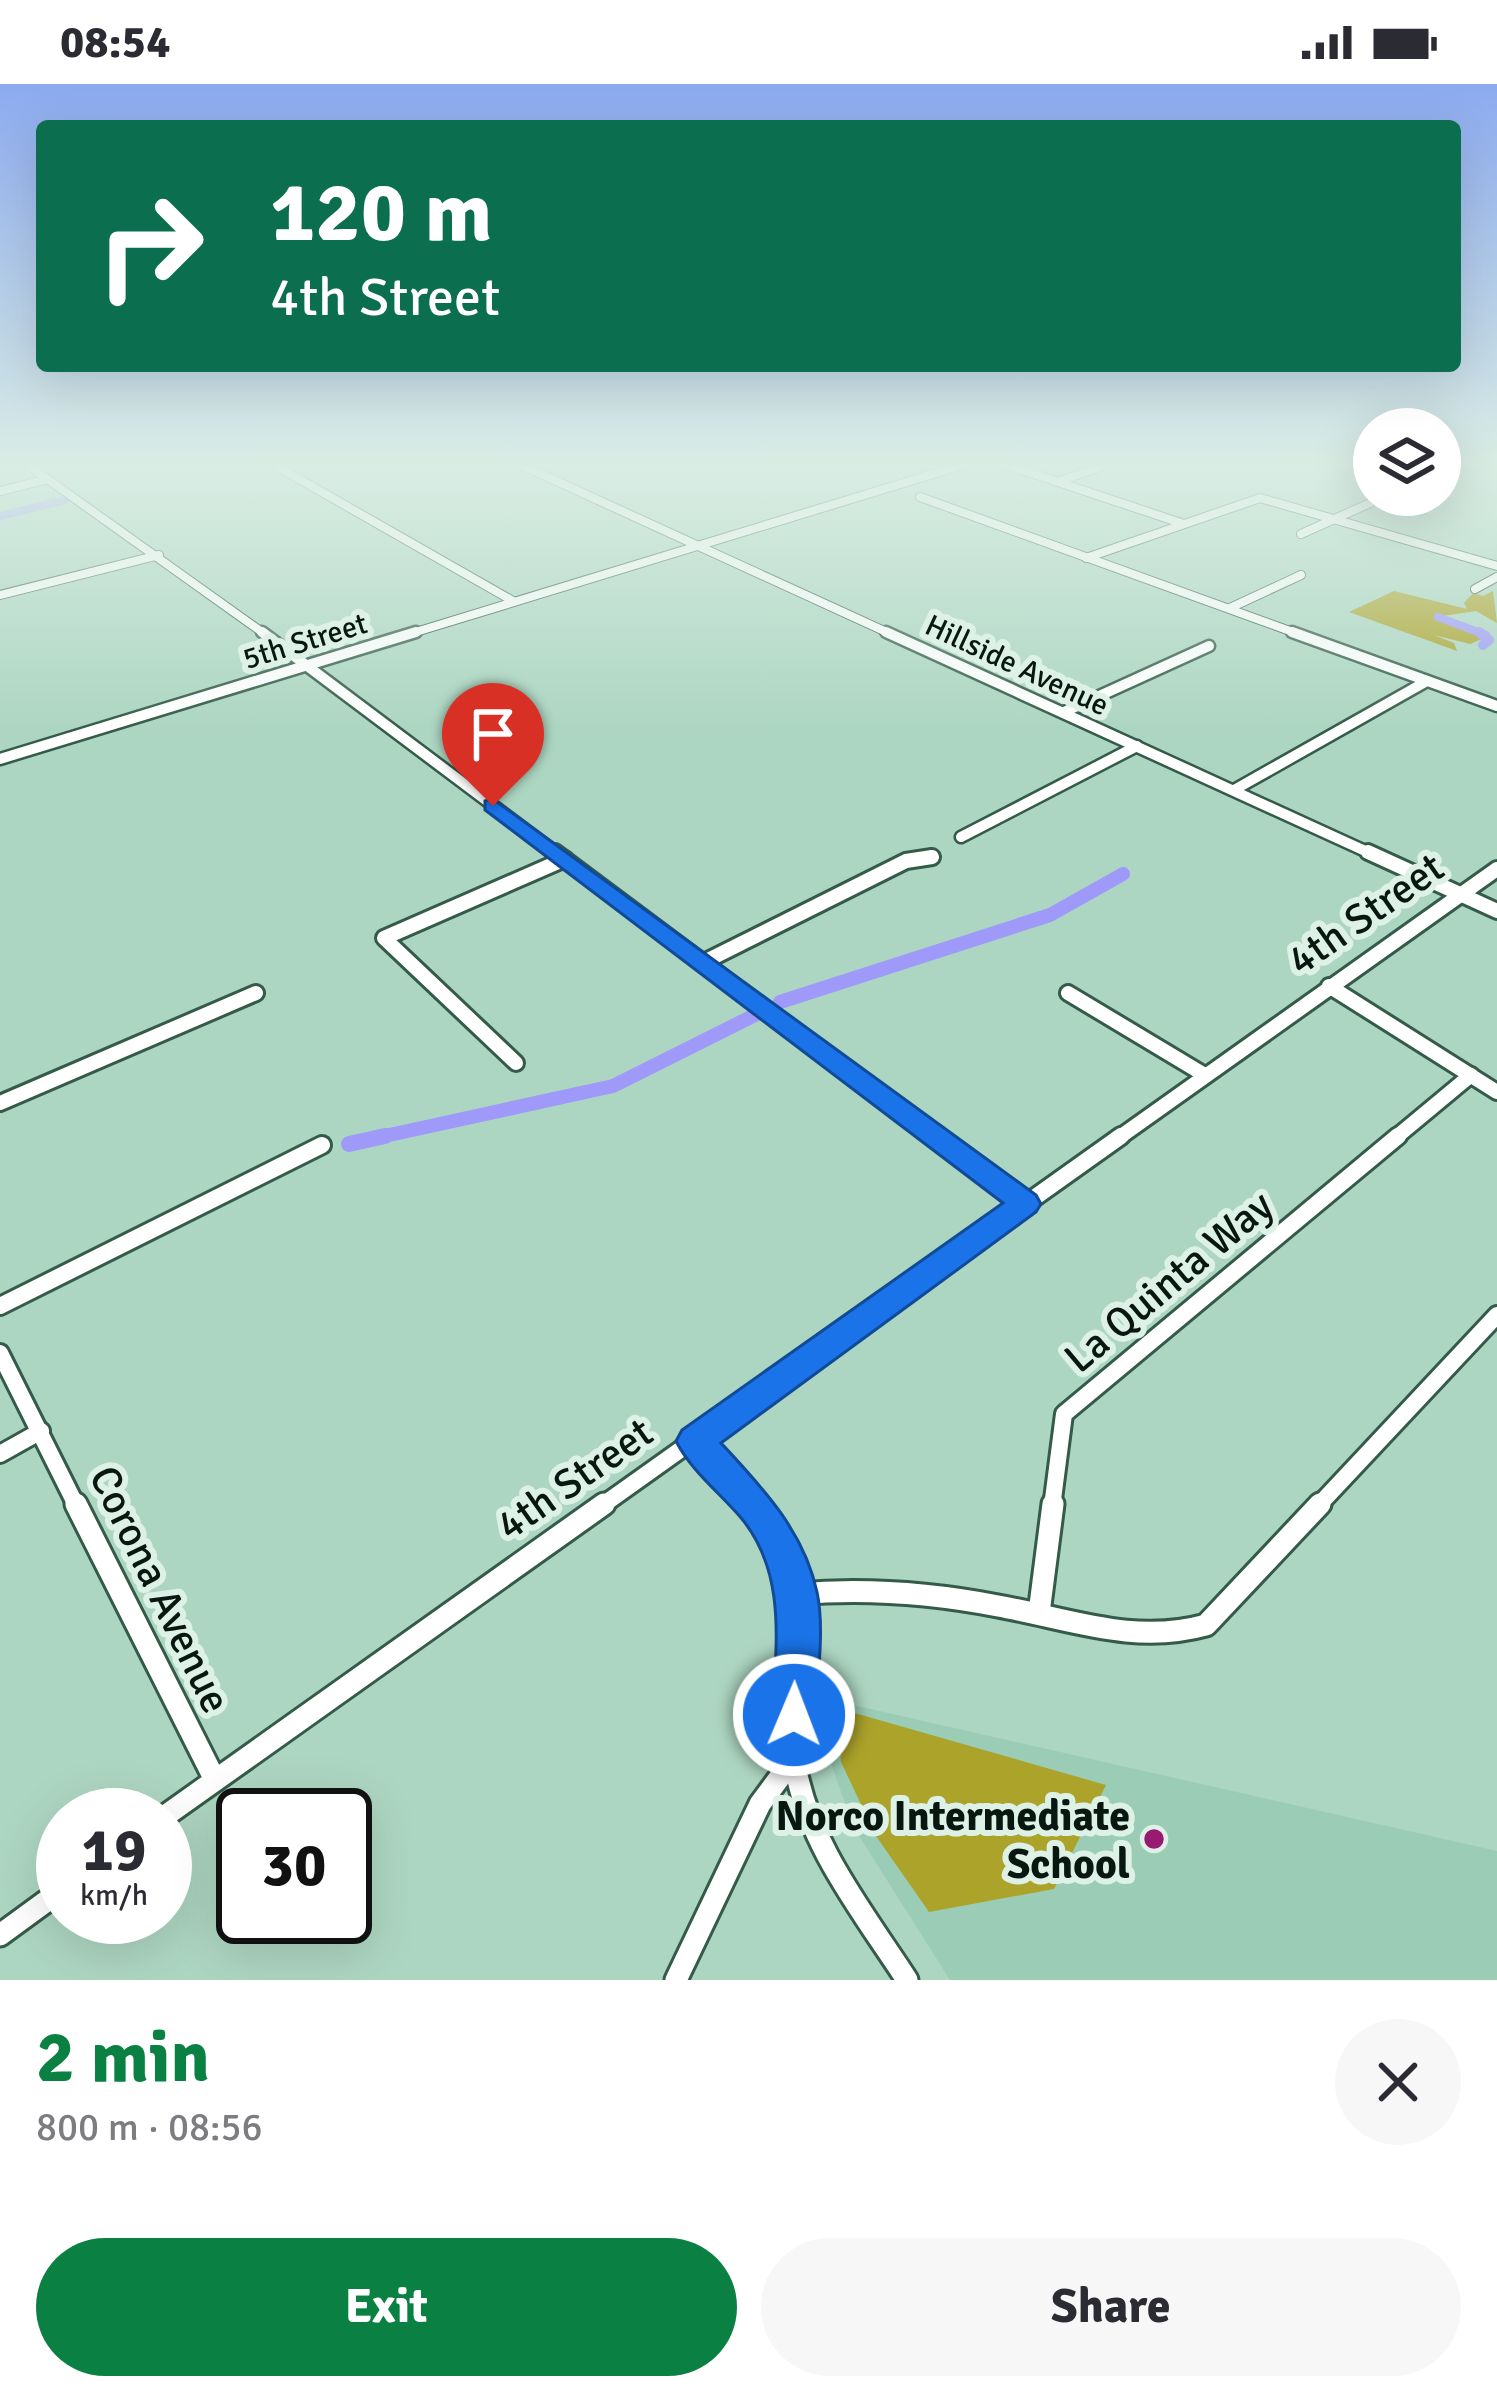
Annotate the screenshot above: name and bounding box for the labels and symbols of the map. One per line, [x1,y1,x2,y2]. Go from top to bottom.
street label: 5th Street [239,605,372,678]
street label: Hillside Avenue [919,607,1114,724]
pin [442,683,544,806]
street label: 4th Street [1278,842,1454,986]
street label: La Quinta Way [1054,1180,1284,1384]
street label: 4th Street [487,1407,663,1551]
street label: Corona Avenue [78,1458,241,1721]
position arrow [731,1652,857,1778]
speed limit sign: 30 [216,1788,372,1944]
place label: Norco Intermediate School [775,1791,1130,1890]
marker: Norco Intermediate School [1141,1826,1167,1852]

